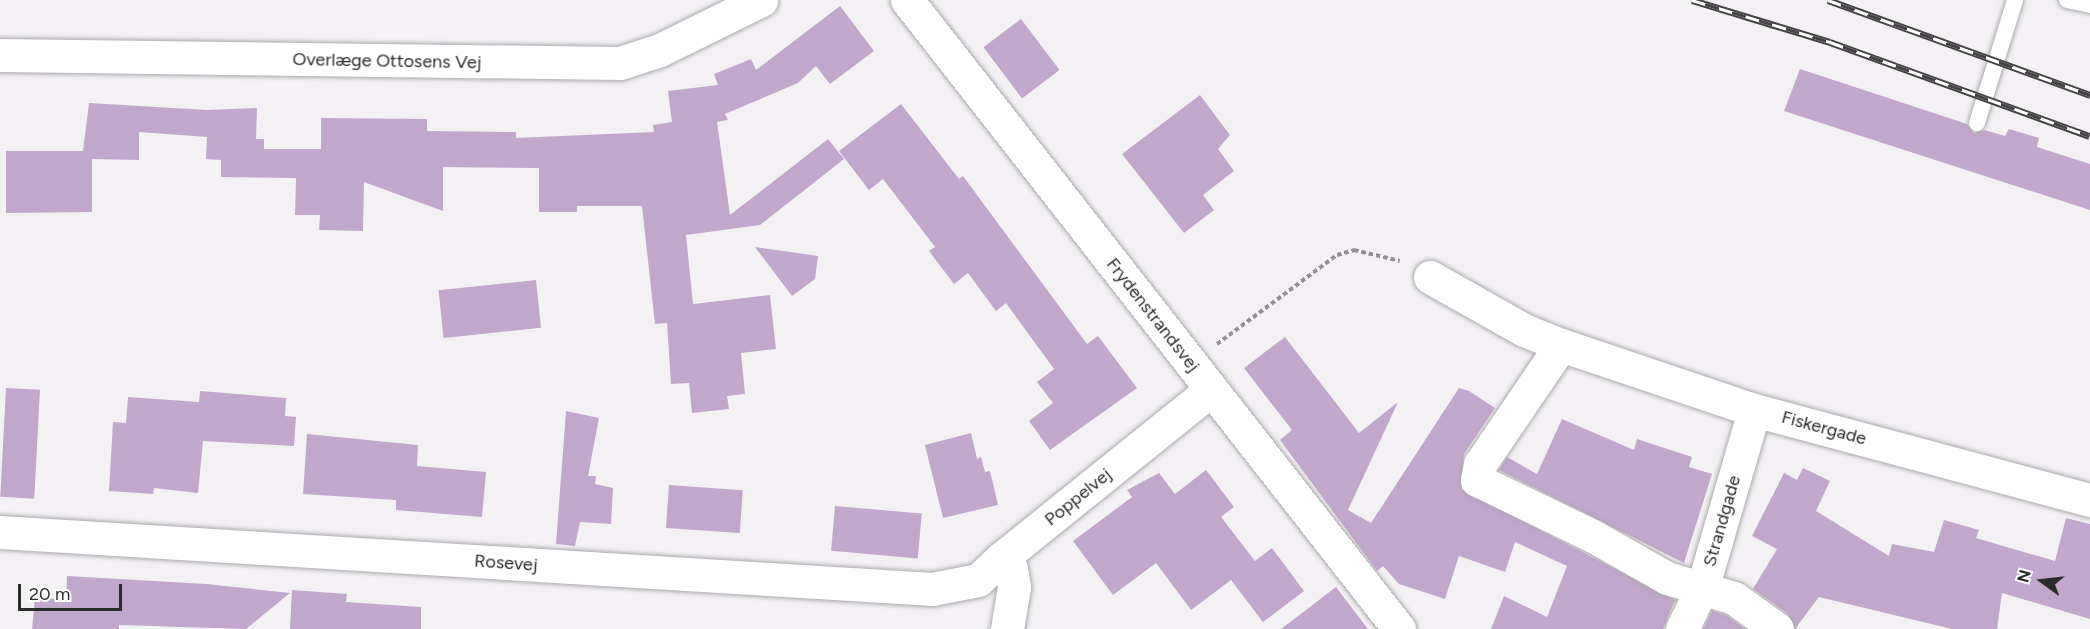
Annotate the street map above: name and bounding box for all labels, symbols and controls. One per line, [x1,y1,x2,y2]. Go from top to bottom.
street label: Overlæge Ottosens Vej [292,49,482,73]
street label: Frydenstrandsvej [1102,254,1204,376]
street label: Fiskergade [1779,406,1869,450]
street label: Poppelvej [1040,464,1116,530]
street label: Strandgade [1699,473,1745,569]
street label: Rosevej [474,550,538,576]
north arrow [2012,551,2072,611]
text: N [2013,568,2035,585]
scale bar [21,572,124,610]
text: 20 m [29,583,70,605]

